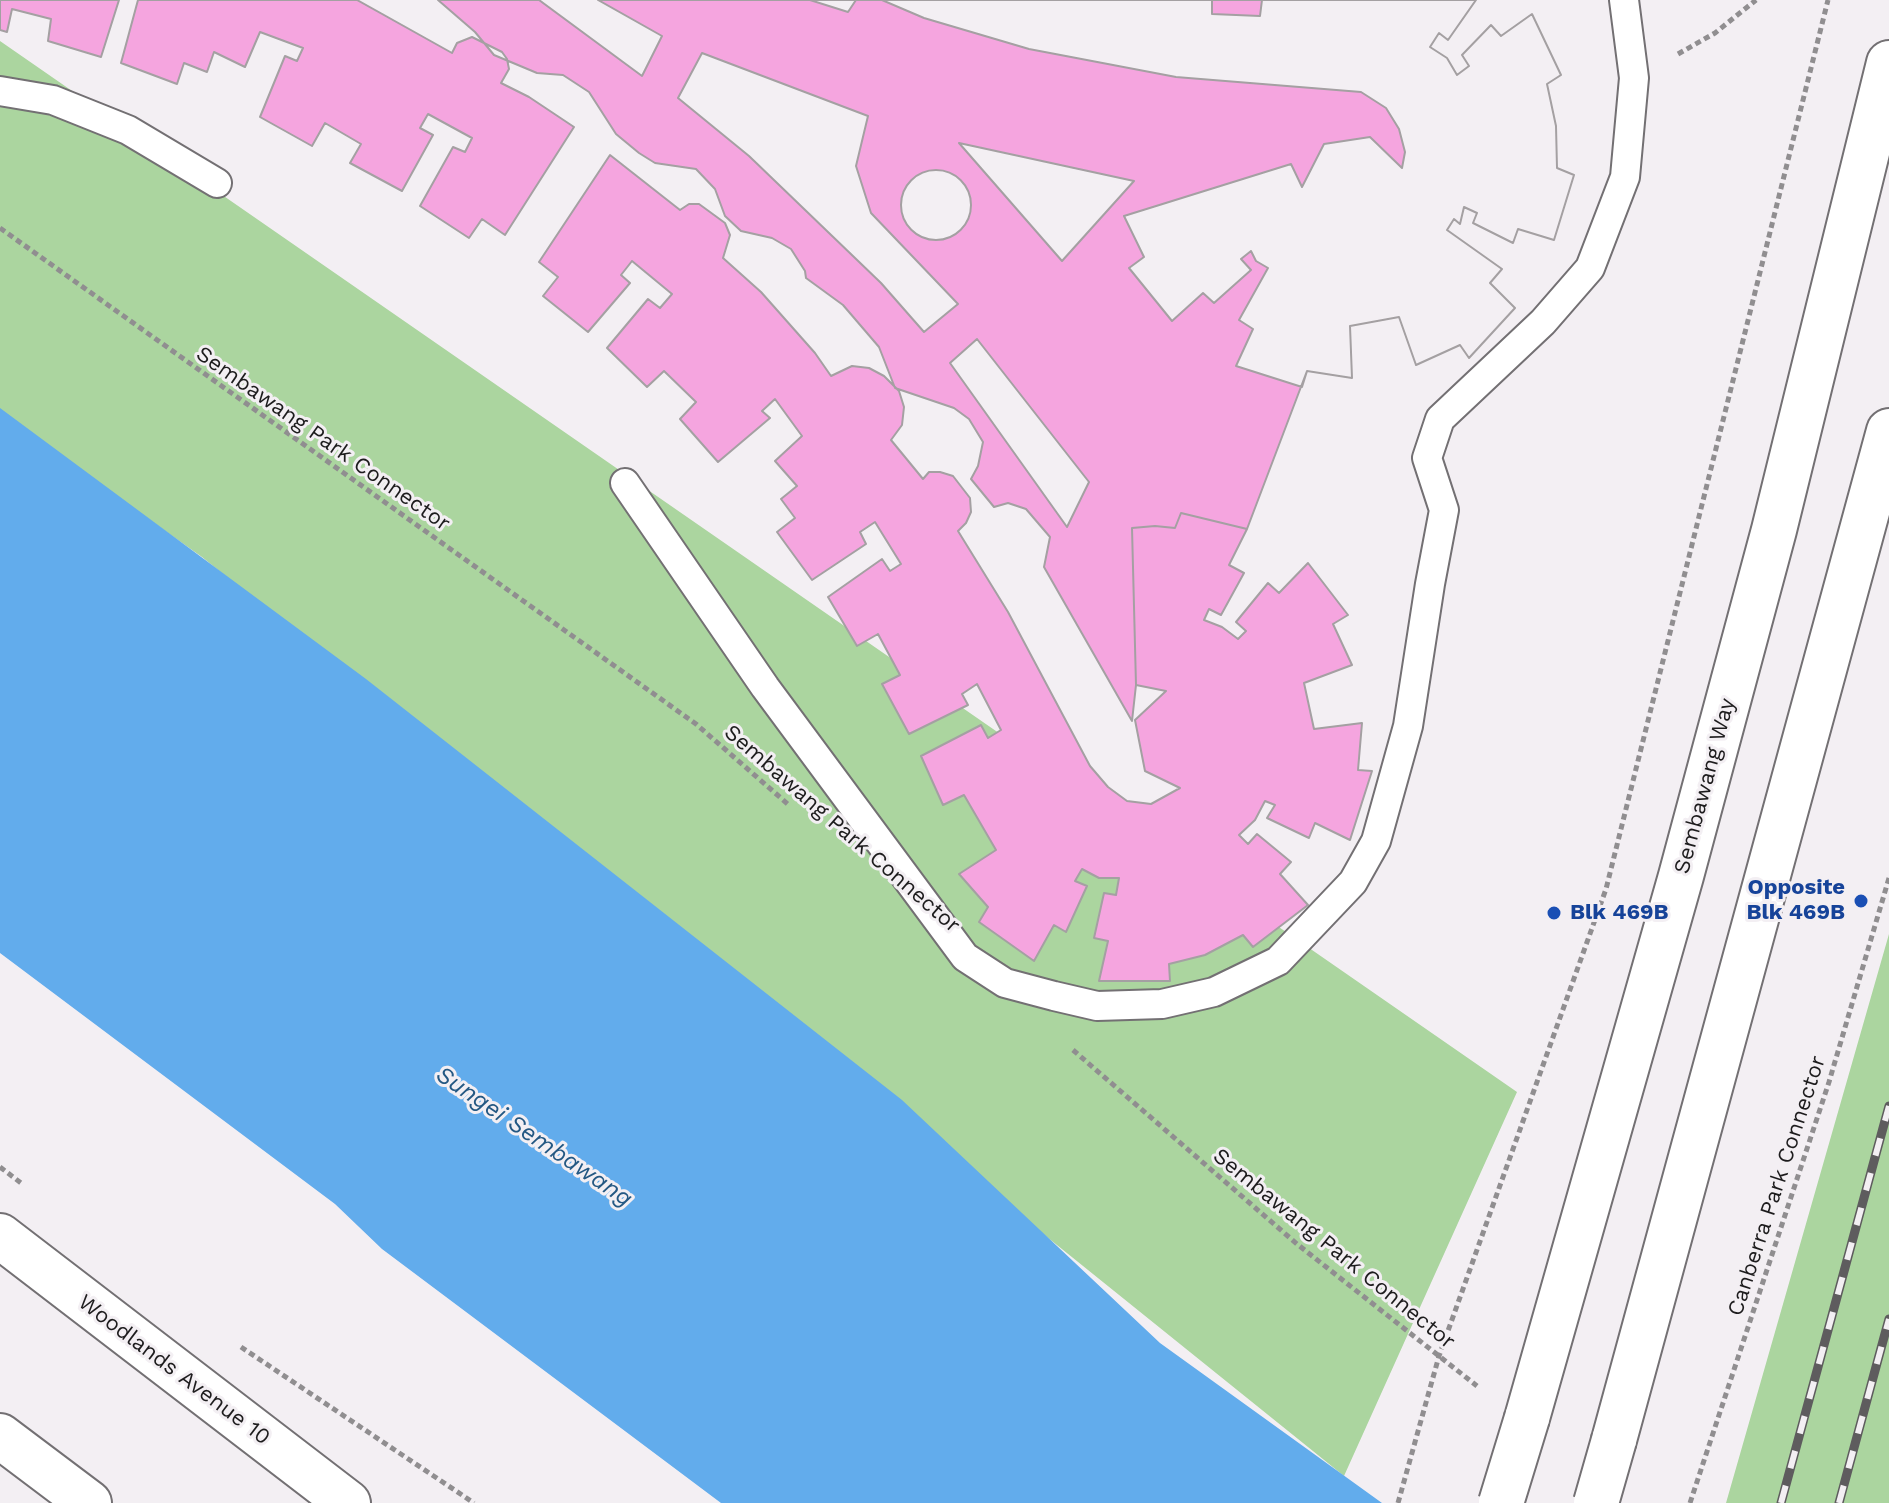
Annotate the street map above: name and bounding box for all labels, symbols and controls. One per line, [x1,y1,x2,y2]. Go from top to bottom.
street label: Sembawang Park Connector [191,341,455,537]
street label: Sembawang Way [1669,695,1741,877]
street label: Sembawang Park Connector [719,719,965,939]
place label: Opposite Blk 469B [1746,875,1845,926]
marker: Opposite Blk 469B [1852,892,1870,910]
place label: Blk 469B [1570,900,1669,926]
marker: Blk 469B [1545,904,1563,922]
street label: Canberra Park Connector [1722,1053,1832,1319]
water label: Sungei Sembawang [430,1061,638,1213]
street label: Sembawang Park Connector [1208,1143,1460,1355]
street label: Woodlands Avenue 10 [73,1289,275,1451]

